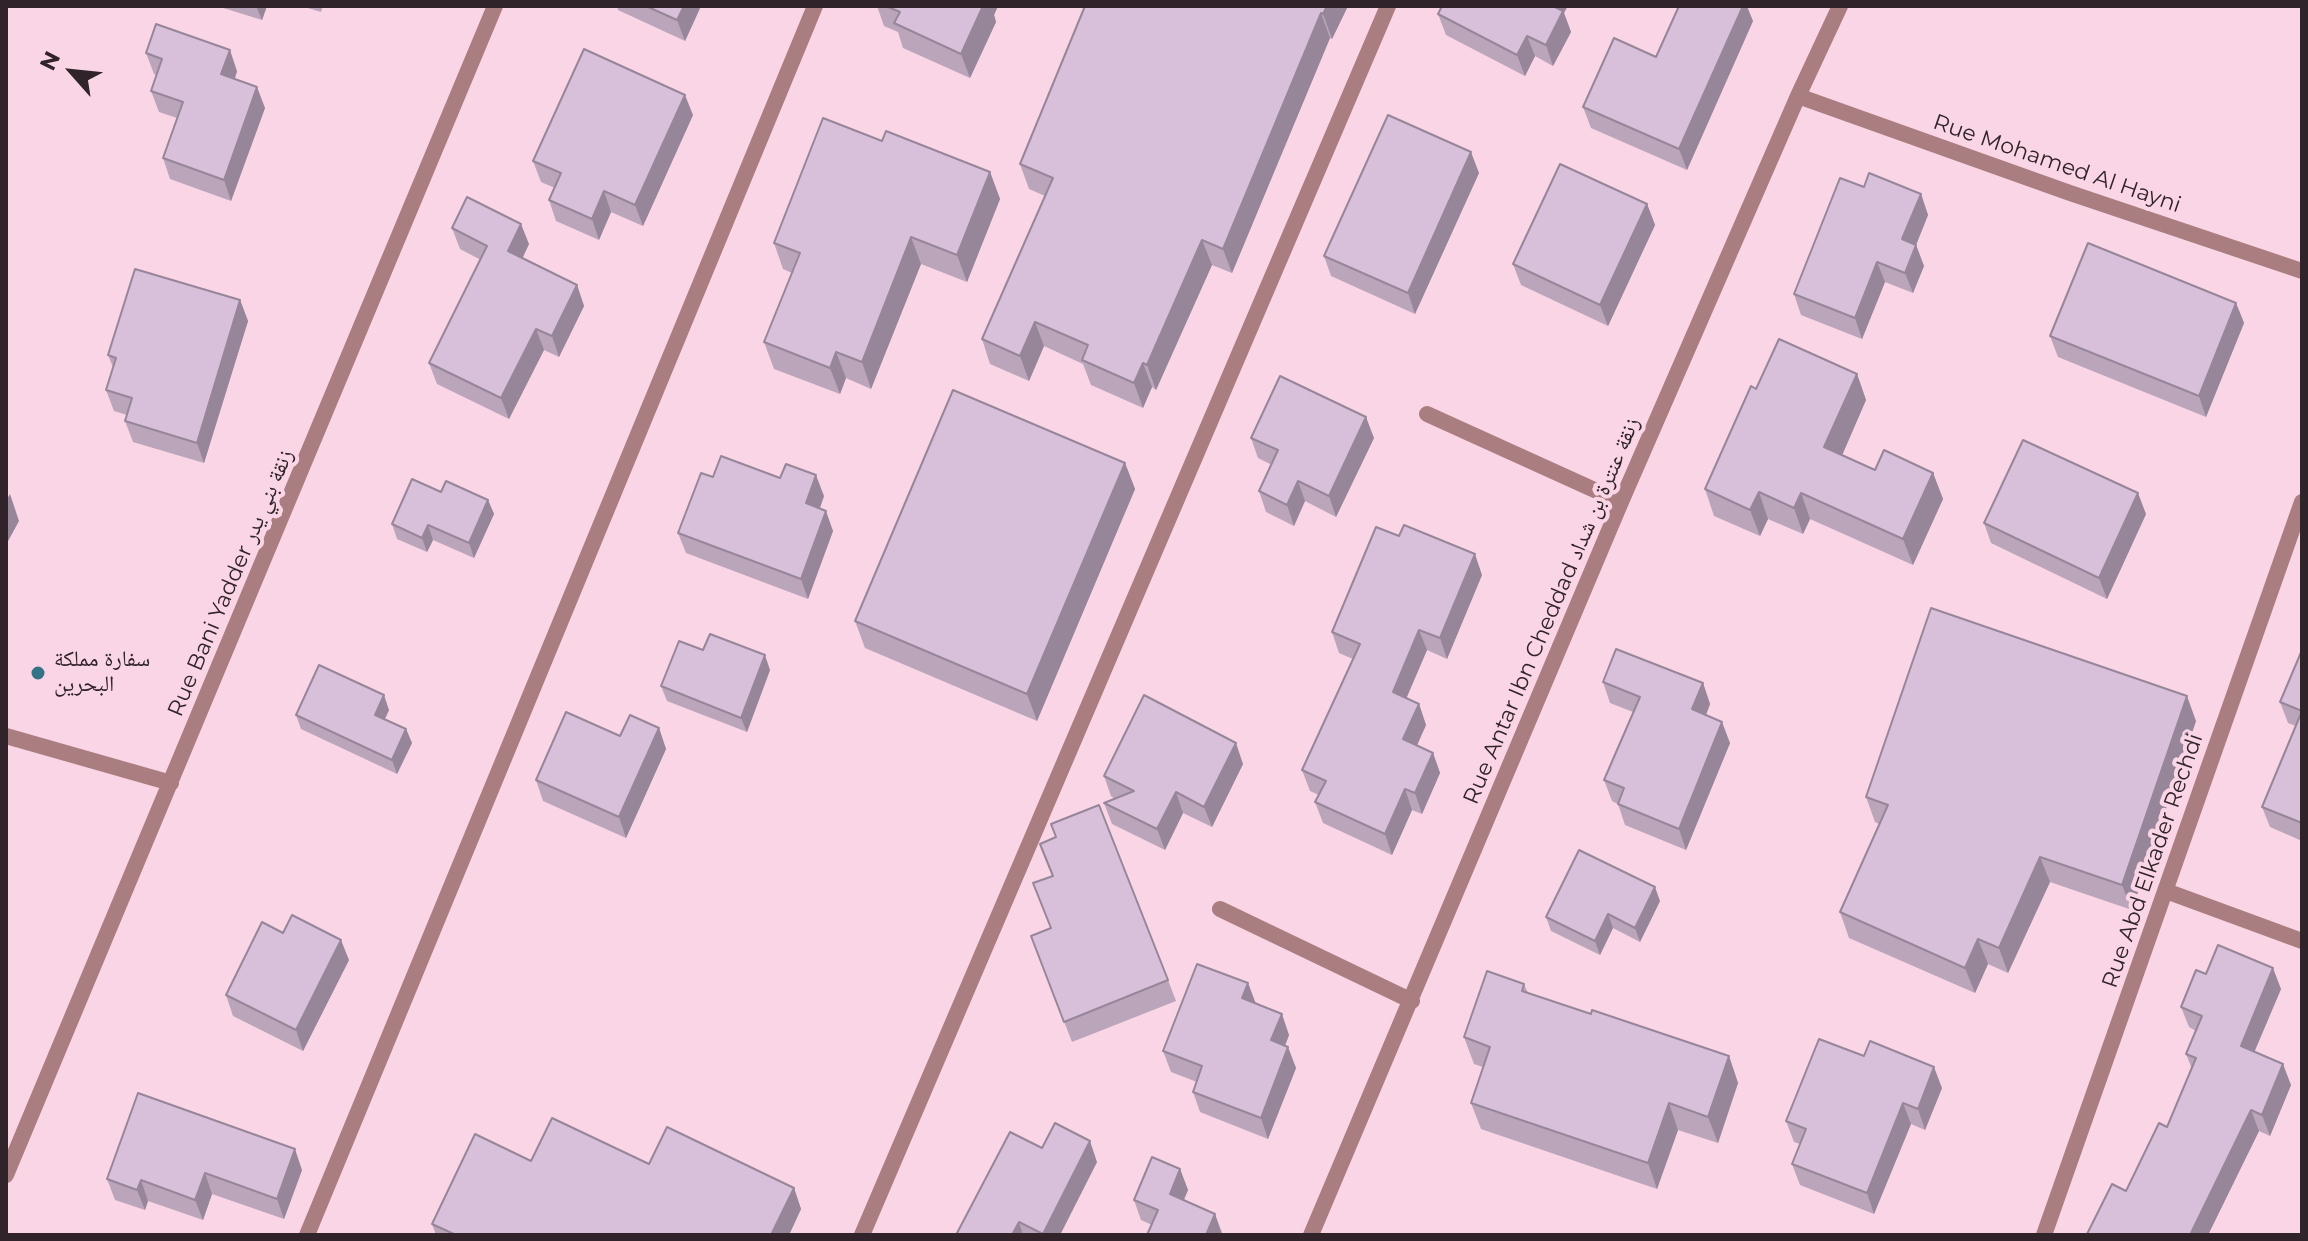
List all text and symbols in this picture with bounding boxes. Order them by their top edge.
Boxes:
north arrow [32,32,112,112]
text: N [34,47,66,75]
street label: Rue Mohamed Al Hayni [1930,109,2184,219]
street label: Rue Antar Ibn Cheddad زنقة عنترة بن شداد [1458,414,1646,808]
street label: Rue Bani Yadder زنقة بني يدر [163,445,299,721]
place label: سفارة مملكة البحرين [54,647,150,698]
marker: سفارة مملكة البحرين [29,664,47,682]
street label: Rue Abd Elkader Rechdi [2097,730,2209,992]

